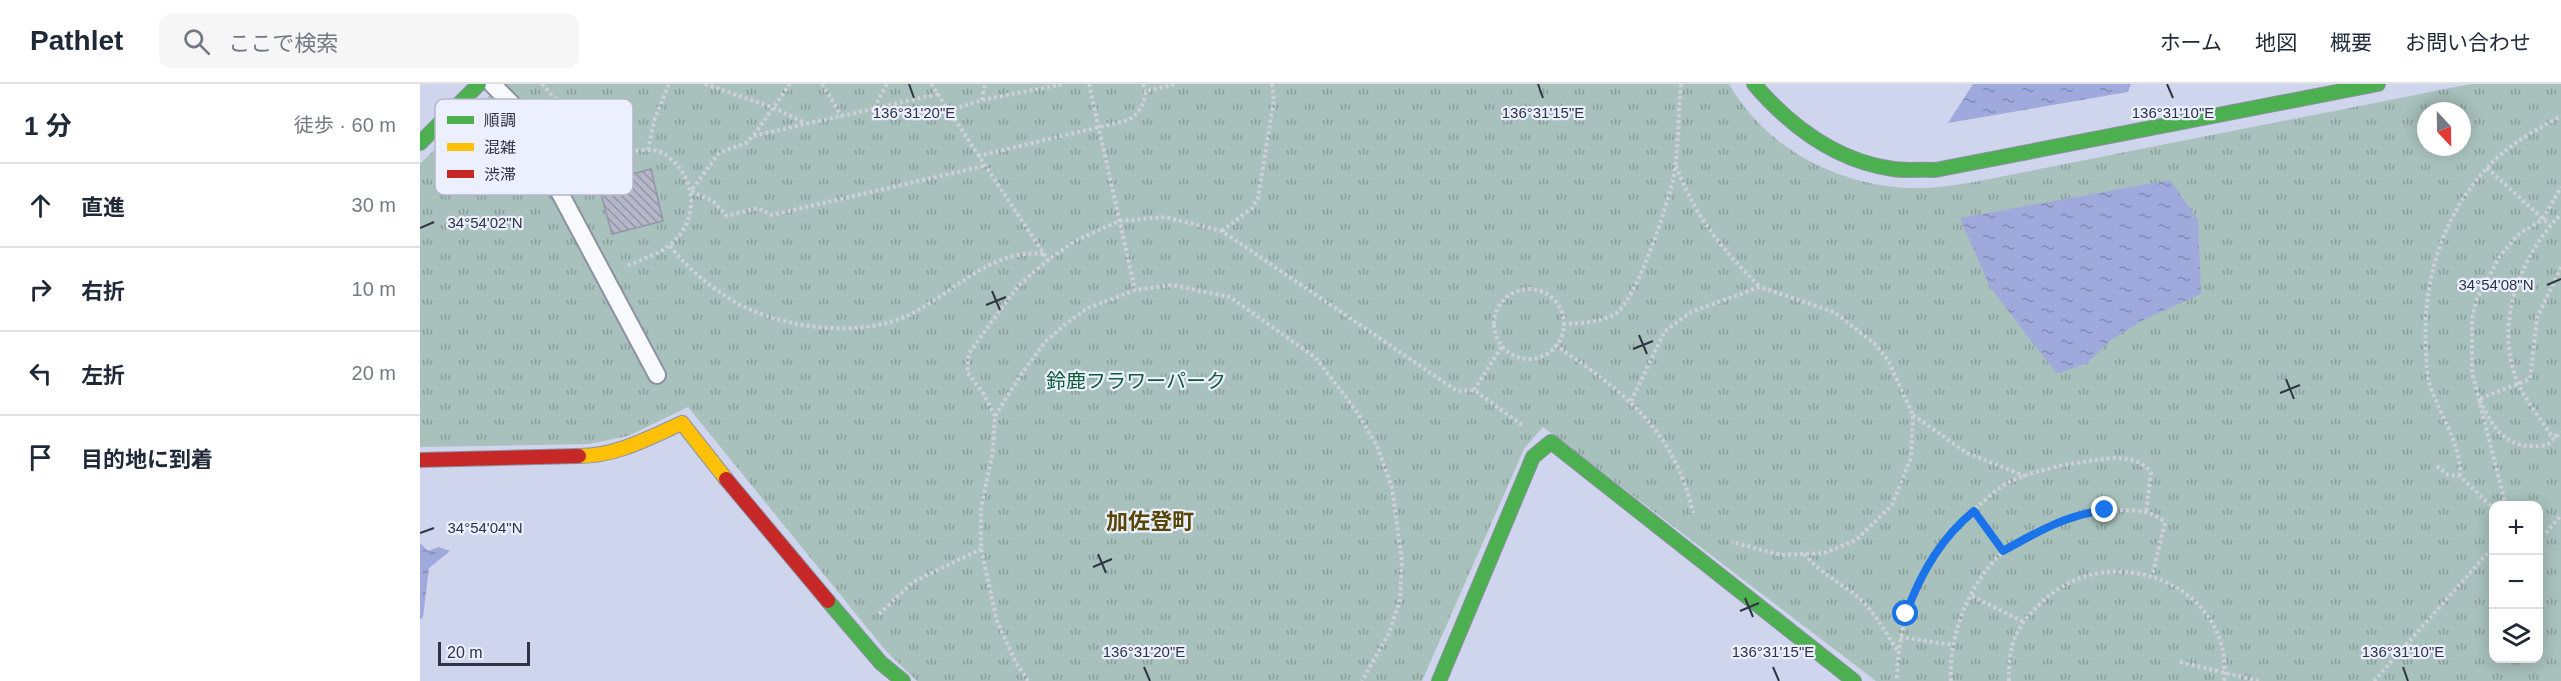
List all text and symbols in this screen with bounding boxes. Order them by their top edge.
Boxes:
search box [159,14,579,68]
text: Pathlet [30,25,123,56]
icon: search [180,25,213,58]
text: ここで検索 [228,31,338,56]
text: ホーム [2160,31,2222,54]
text: 地図 [2255,31,2297,54]
text: 概要 [2330,31,2372,54]
text: お問い合わせ [2405,31,2531,54]
legend [435,99,633,195]
north arrow [2417,102,2471,156]
text: 136°31'20"E [873,104,955,121]
text: 136°31'15"E [1502,104,1584,121]
text: 136°31'10"E [2132,104,2214,121]
text: 1 分 [24,111,72,141]
text: 順調 [484,112,516,129]
text: 徒歩 · 60 m [294,114,396,136]
text: 混雑 [484,139,516,156]
text: 渋滞 [484,166,516,183]
icon: ahead [24,189,57,222]
text: 30 m [352,194,396,216]
text: 直進 [81,195,125,220]
text: 34°54'02"N [447,214,523,231]
icon: right [24,273,57,306]
text: 34°54'08"N [2458,276,2534,293]
text: 10 m [352,278,396,300]
text: 右折 [81,279,125,304]
icon: left [24,357,57,390]
text: 20 m [352,362,396,384]
text: 左折 [81,363,125,388]
park label: 鈴鹿フラワーパーク [1046,370,1226,392]
icon: arrive [24,441,57,474]
text: 目的地に到着 [81,447,213,472]
route end [2091,496,2117,522]
map controls [2489,501,2543,663]
button: + [2489,501,2543,555]
district label: 加佐登町 [1106,509,1194,534]
text: 34°54'04"N [447,519,523,536]
button: − [2489,555,2543,609]
route start [1892,600,1918,626]
button: layers [2489,609,2543,663]
scale bar [438,639,530,666]
text: 136°31'20"E [1103,643,1185,660]
text: 136°31'15"E [1732,643,1814,660]
text: 136°31'10"E [2362,643,2444,660]
text: 20 m [447,644,483,661]

